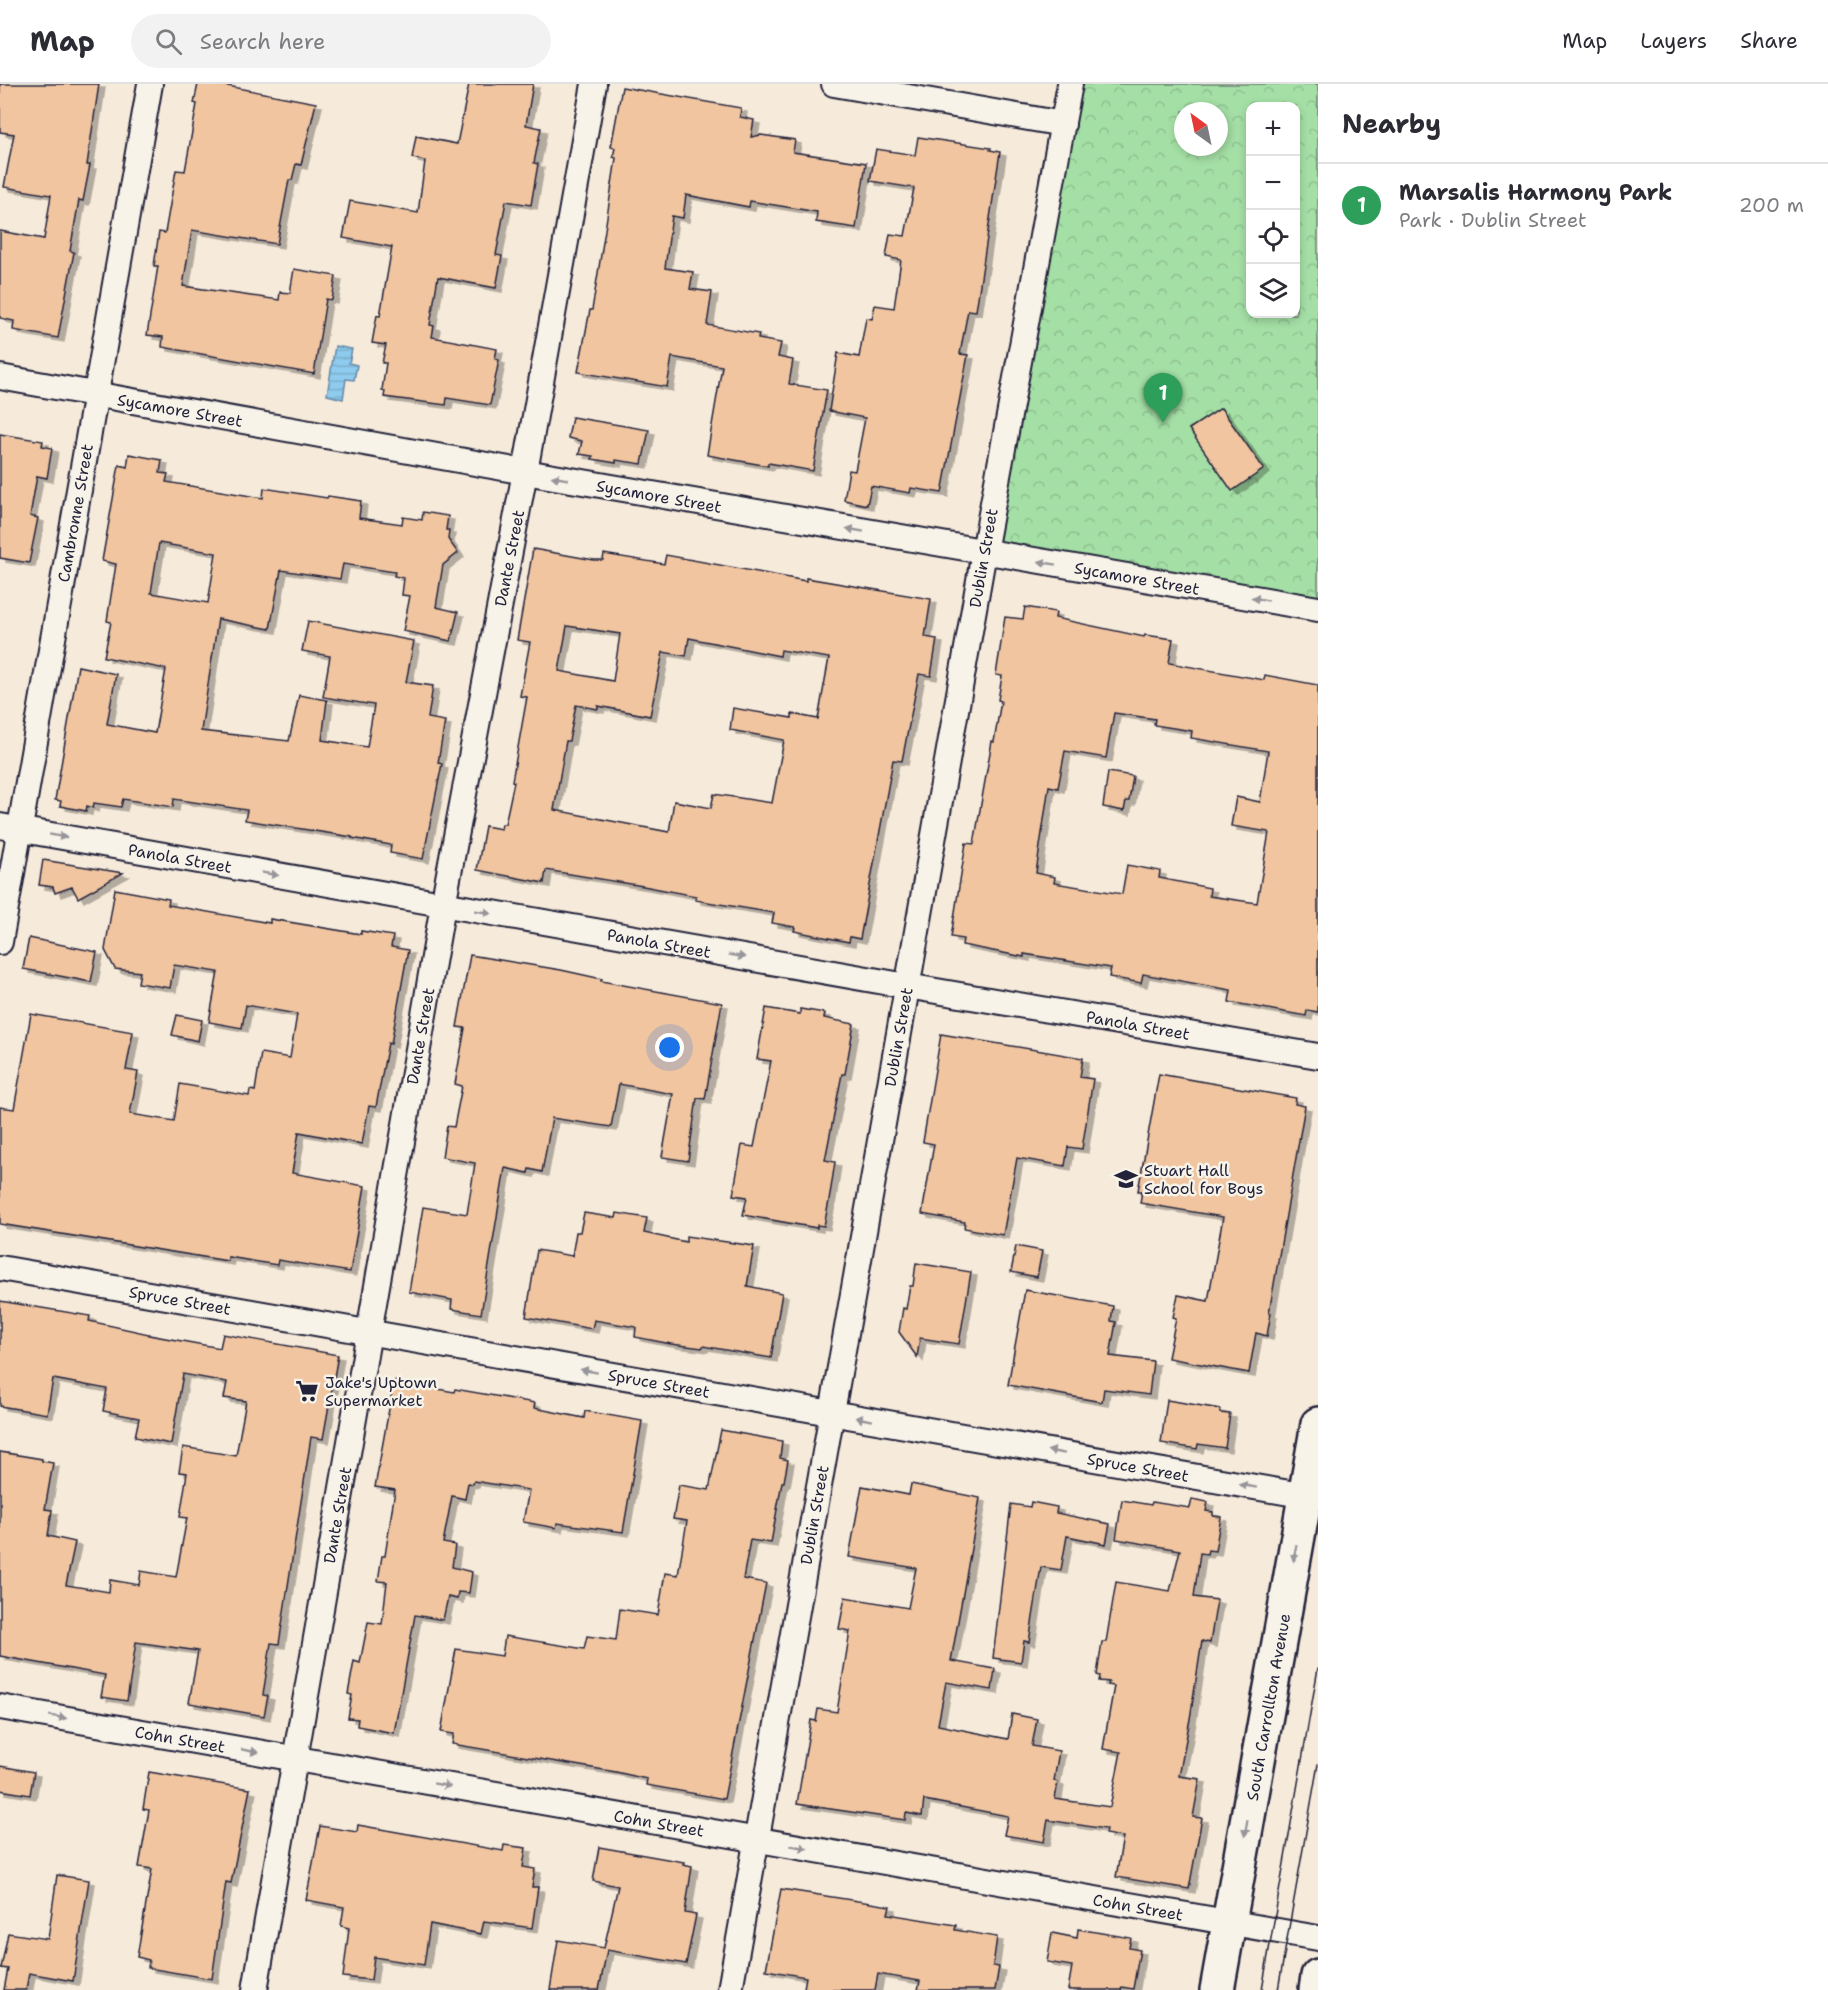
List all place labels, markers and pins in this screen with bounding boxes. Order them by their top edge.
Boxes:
pin: 1 [1144,374,1182,423]
place label: Stuart Hall School for Boys [1144,1160,1264,1199]
school or university icon: Stuart Hall School for Boys [1113,1166,1139,1192]
place label: Jake's Uptown Supermarket [325,1372,437,1411]
supermarket icon: Jake's Uptown Supermarket [294,1378,320,1404]

